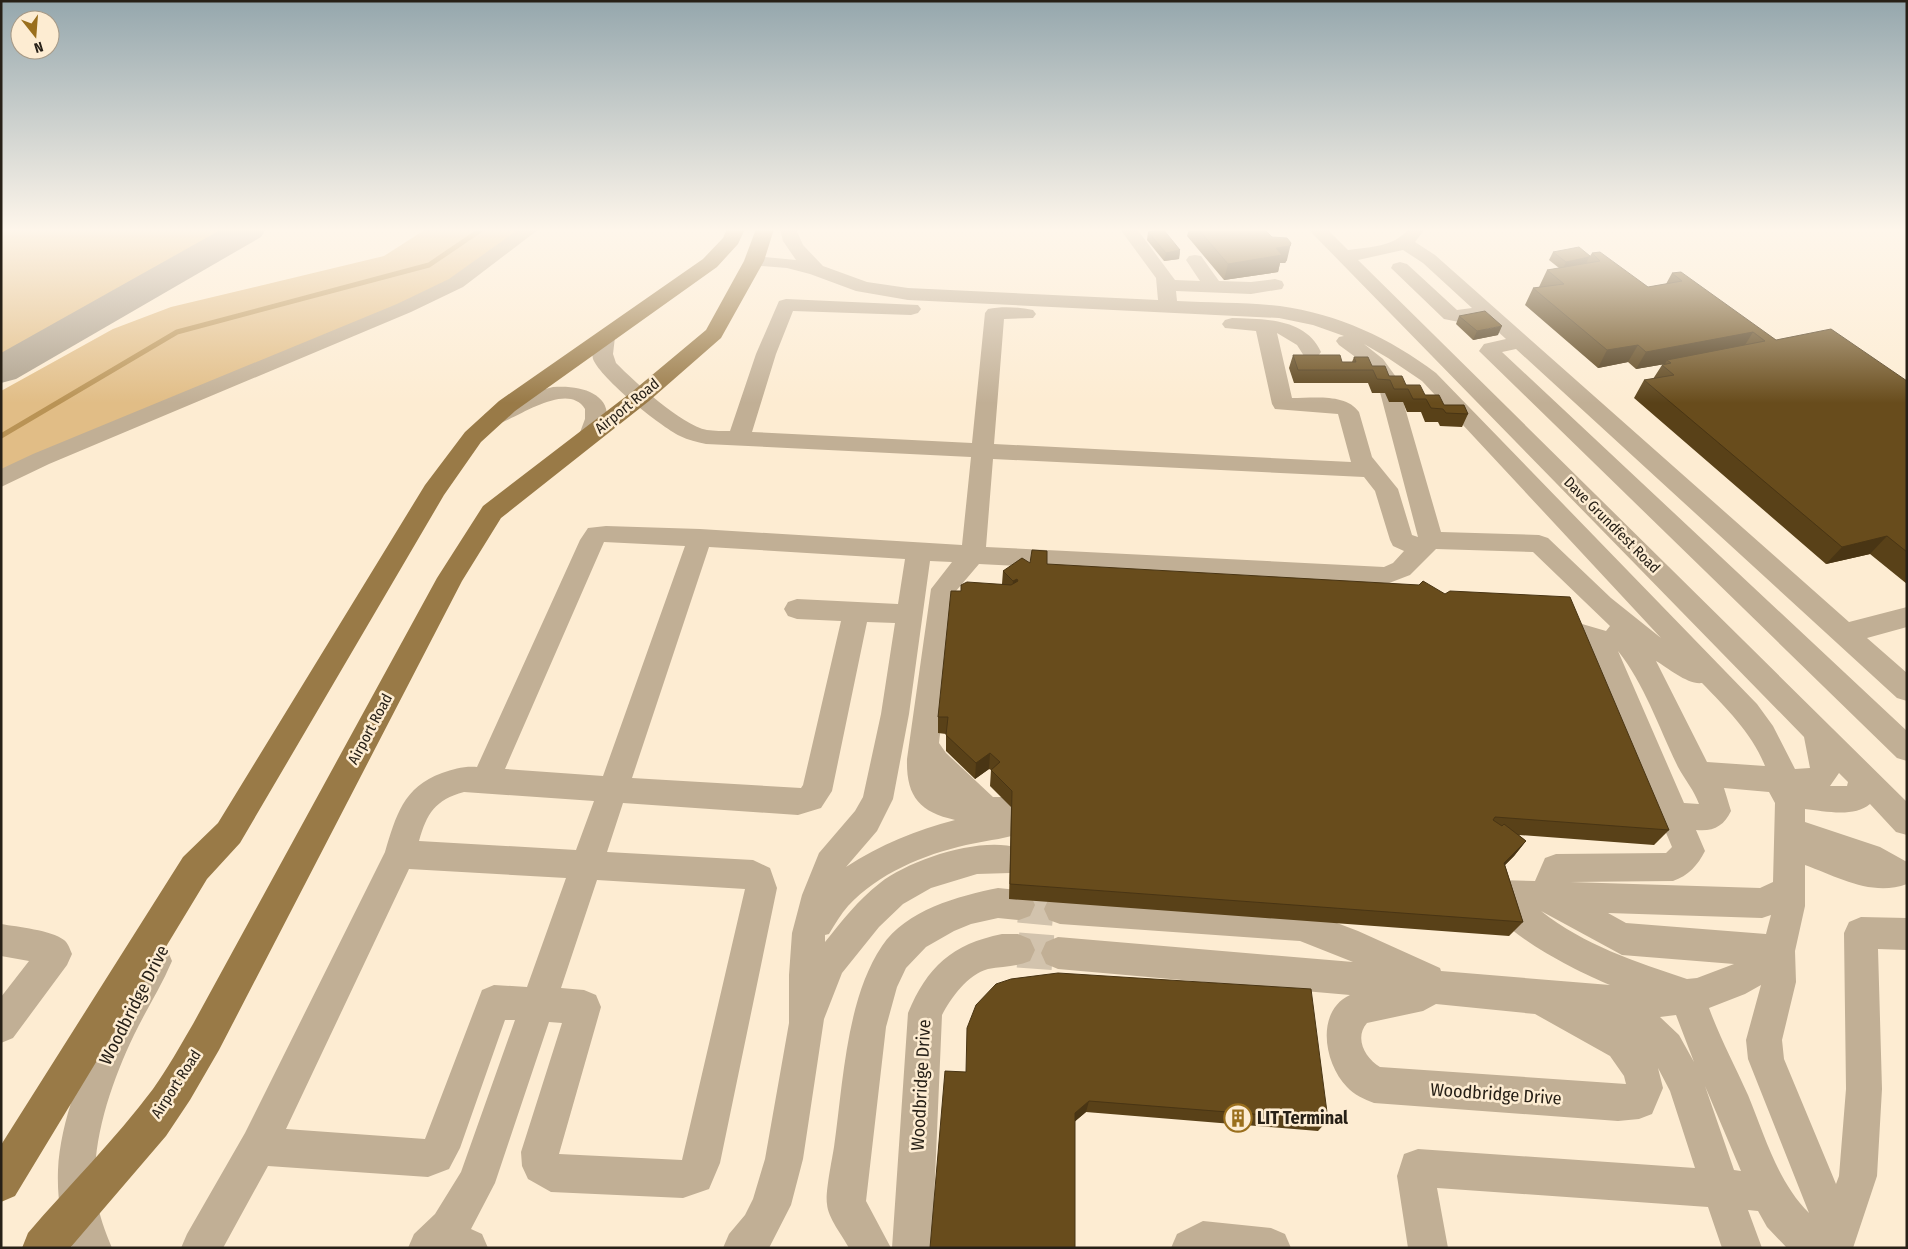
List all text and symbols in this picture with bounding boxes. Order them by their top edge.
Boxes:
north arrow [10,10,60,60]
text: N [32,38,45,56]
street label: Airport Road [591,375,663,437]
street label: Dave Grundfest Road [1560,473,1664,577]
street label: Airport Road [344,691,396,767]
street label: Woodbridge Drive [94,941,174,1069]
street label: Woodbridge Drive [907,1019,935,1151]
street label: Airport Road [147,1047,205,1121]
street label: Woodbridge Drive [1430,1078,1562,1110]
building icon: LIT Terminal [1223,1103,1253,1133]
place label: LIT Terminal [1257,1107,1348,1129]

